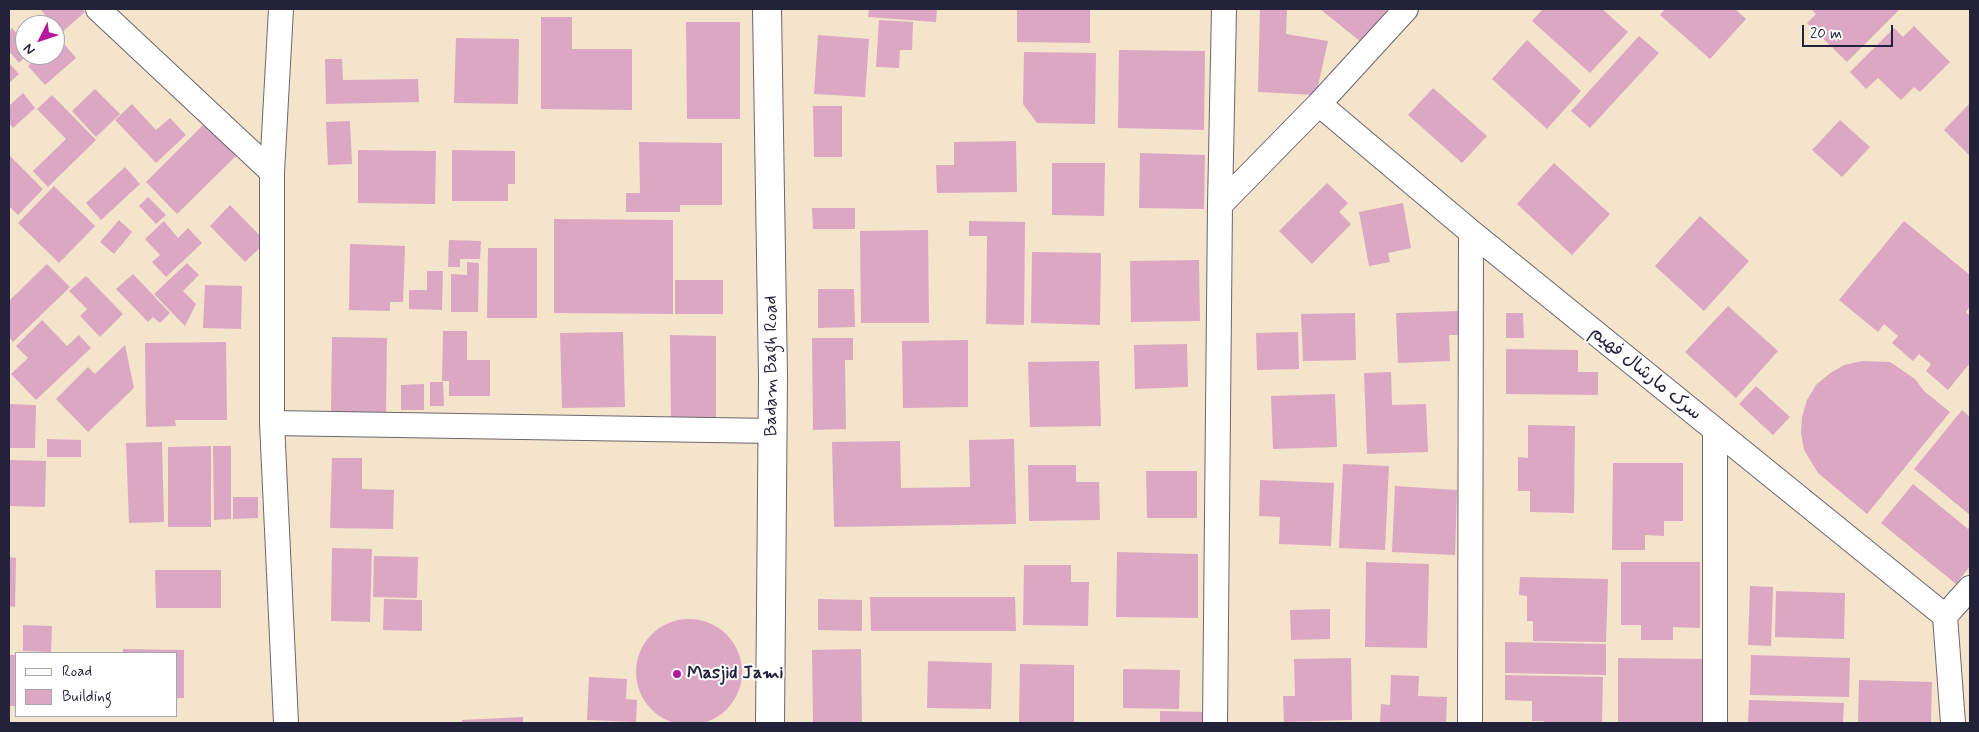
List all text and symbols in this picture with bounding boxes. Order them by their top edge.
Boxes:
north arrow [15,15,65,65]
scale bar [1804,15,1895,47]
text: 20 m [1810,24,1842,44]
text: N [20,40,39,59]
street label: Badam Bagh Road [761,296,783,436]
street label: سرک مارشال فهیم [1585,322,1705,426]
legend [15,652,178,717]
text: Road [62,662,92,682]
place label: Masjid Jami [687,663,784,685]
marker: Masjid Jami [671,668,683,680]
text: Building [62,687,112,707]

